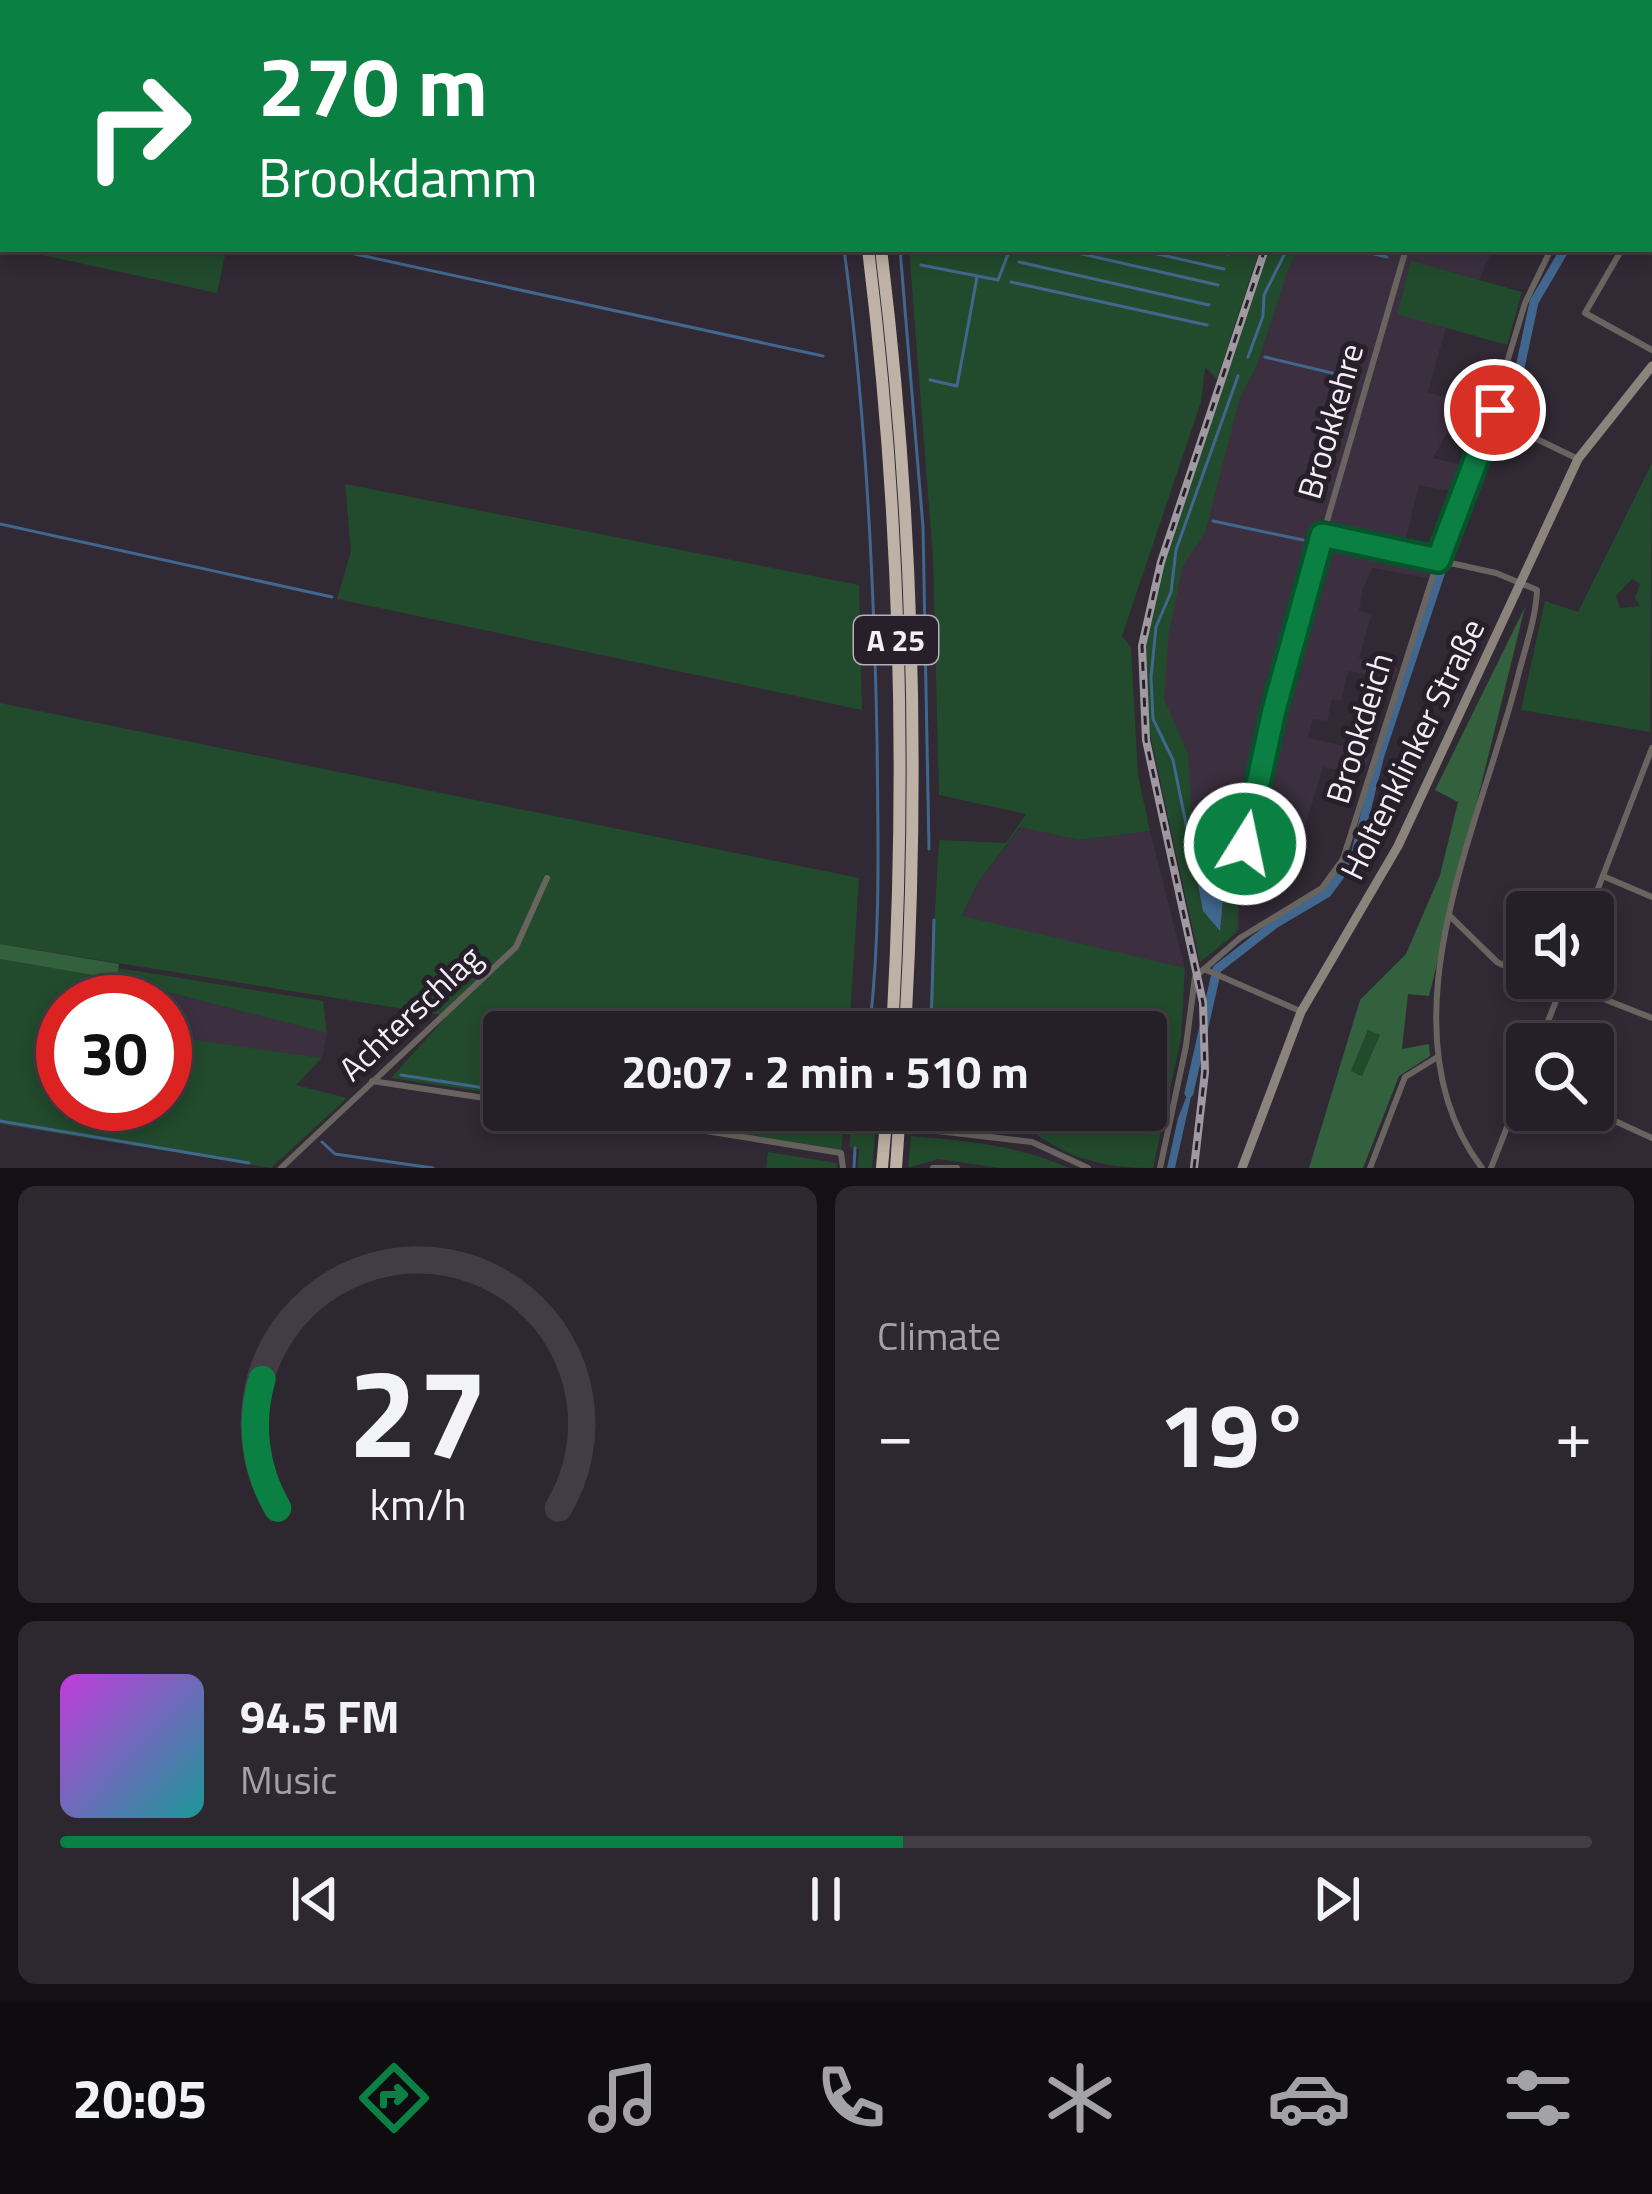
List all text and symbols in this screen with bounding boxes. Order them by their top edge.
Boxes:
text: 270 m [258,21,488,149]
icon: right [60,48,216,204]
text: Brookdamm [258,136,538,218]
street label: Brookkehre [1284,337,1376,505]
pin [1444,359,1546,461]
icon: arrive [1462,377,1528,443]
street label: Holtenklinker Straße [1327,610,1497,888]
road number: A 25 [854,616,938,664]
street label: Brookdeich [1312,647,1406,809]
position arrow [1182,781,1308,907]
map controls [1506,891,1614,1131]
button: sound [1506,891,1614,999]
street label: Achterschlag [327,933,493,1093]
speed limit sign: 30 [36,975,192,1131]
button: search [1506,1023,1614,1131]
text: 20:07 · 2 min · 510 m [621,1037,1029,1105]
text: Climate [877,1306,1001,1365]
text: 27 [348,1316,487,1505]
text: 19° [1159,1365,1310,1502]
text: − [877,1383,914,1484]
text: + [1555,1383,1592,1484]
text: km/h [369,1470,466,1536]
text: 94.5 FM [240,1682,400,1750]
text: Music [240,1750,337,1809]
icon: previous [282,1866,348,1932]
icon: pause [793,1866,859,1932]
icon: next [1304,1866,1370,1932]
icon: directions [352,2056,436,2140]
icon: music [581,2056,665,2140]
icon: phone [809,2056,893,2140]
icon: climate [1038,2056,1122,2140]
icon: car [1267,2056,1351,2140]
icon: filters [1496,2056,1580,2140]
text: 20:05 [72,2057,207,2139]

